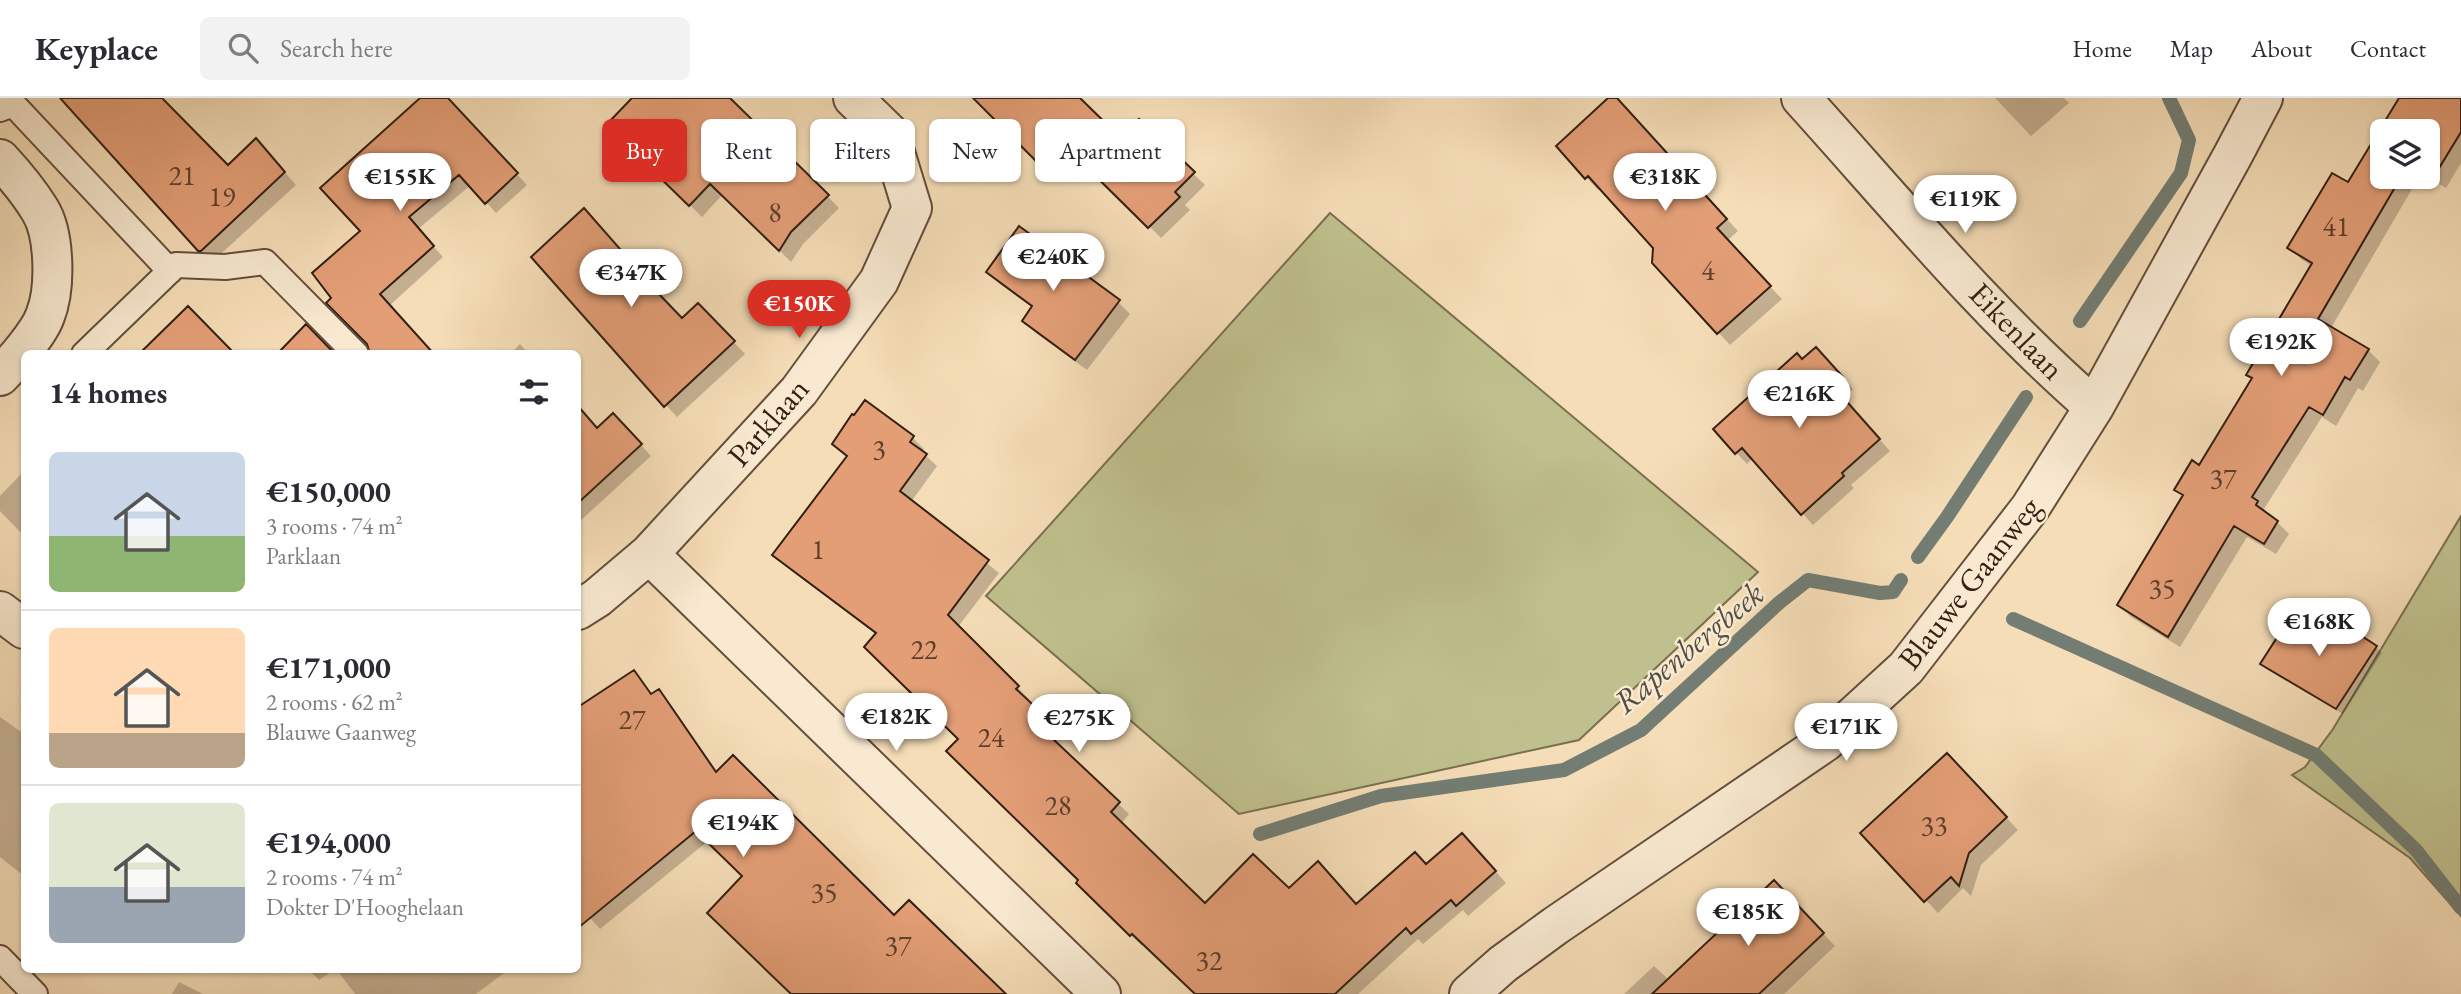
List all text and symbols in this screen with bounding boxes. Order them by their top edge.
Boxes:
search box [200,17,690,80]
text: Keyplace [35,27,158,70]
icon: search [224,29,262,67]
text: Search here [280,31,393,65]
text: Home [2072,33,2132,64]
text: Map [2170,33,2213,64]
text: About [2251,33,2312,64]
text: Contact [2350,33,2426,64]
chip: Buy [602,119,687,182]
chip: Rent [701,119,796,182]
chip: Filters [810,119,915,182]
chip: New [929,119,1021,182]
chip: Apartment [1035,119,1185,182]
map controls [2370,119,2440,189]
button: layers [2370,119,2440,189]
pin: €155K [351,153,449,213]
pin: €318K [1616,153,1714,213]
house number: 21 [169,157,195,193]
text: €155K [364,161,436,191]
text: €318K [1629,161,1701,191]
pin: €119K [1916,176,2014,235]
house number: 19 [209,178,235,214]
text: €119K [1929,183,2001,213]
house number: 8 [768,194,782,230]
house number: 41 [2323,208,2349,244]
pin: €240K [1004,234,1102,293]
text: €240K [1017,241,1089,271]
pin: €347K [582,250,680,309]
house number: 4 [1701,252,1715,288]
text: €347K [595,257,667,287]
street label: Eikenlaan [1960,273,2074,389]
pin: €150K [750,280,848,340]
text: €150K [763,288,835,318]
pin: €192K [2232,318,2330,378]
text: €192K [2245,326,2317,356]
street label: Parklaan [718,369,818,475]
pin: €216K [1750,370,1848,430]
text: 14 homes [49,373,167,412]
icon: filters [515,373,553,411]
text: €216K [1763,378,1835,408]
house number: 3 [872,431,886,467]
house number: 37 [2210,460,2237,496]
text: €150,000 [266,472,391,511]
icon: home [105,480,189,564]
street label: Blauwe Gaanweg [1888,487,2050,678]
text: 3 rooms · 74 m² [266,511,403,541]
house number: 1 [811,531,825,567]
text: Parklaan [266,541,341,571]
house number: 35 [2149,570,2175,606]
water label: Rapenbergbeek [1604,572,1773,723]
pin: €168K [2270,598,2368,658]
text: €168K [2283,606,2355,636]
house number: 22 [911,631,938,667]
text: €171,000 [266,648,391,687]
icon: home [105,656,189,740]
text: 2 rooms · 62 m² [266,687,403,717]
pin: €182K [847,694,945,753]
pin: €275K [1030,694,1128,754]
house number: 27 [619,701,646,737]
text: €182K [860,701,932,731]
text: €275K [1043,702,1115,732]
pin: €171K [1797,704,1895,763]
text: €171K [1810,711,1882,741]
text: Blauwe Gaanweg [266,717,416,747]
house number: 24 [978,719,1005,755]
house number: 28 [1045,787,1071,823]
pin: €194K [694,800,792,859]
text: €194K [707,807,779,837]
house number: 33 [1921,807,1947,843]
text: €194,000 [266,823,391,862]
icon: home [105,831,189,915]
text: 2 rooms · 74 m² [266,862,403,892]
house number: 35 [811,874,837,910]
pin: €185K [1699,888,1797,948]
text: Dokter D'Hooghelaan [266,892,464,922]
text: €185K [1712,896,1784,926]
house number: 37 [885,927,912,963]
house number: 32 [1196,942,1223,978]

